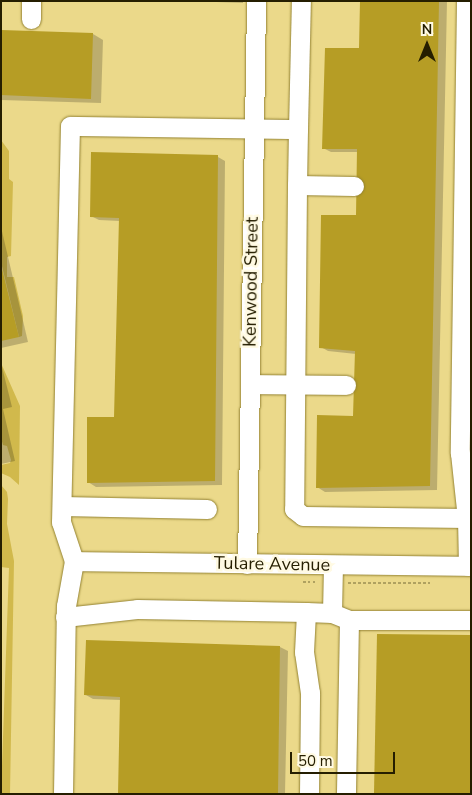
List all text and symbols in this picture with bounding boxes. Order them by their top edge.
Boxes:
north arrow [402,20,452,70]
text: N [422,20,432,39]
street label: Kenwood Street [239,217,263,347]
street label: Tulare Avenue [214,552,330,576]
scale bar [292,742,397,774]
text: 50 m [298,751,333,771]

